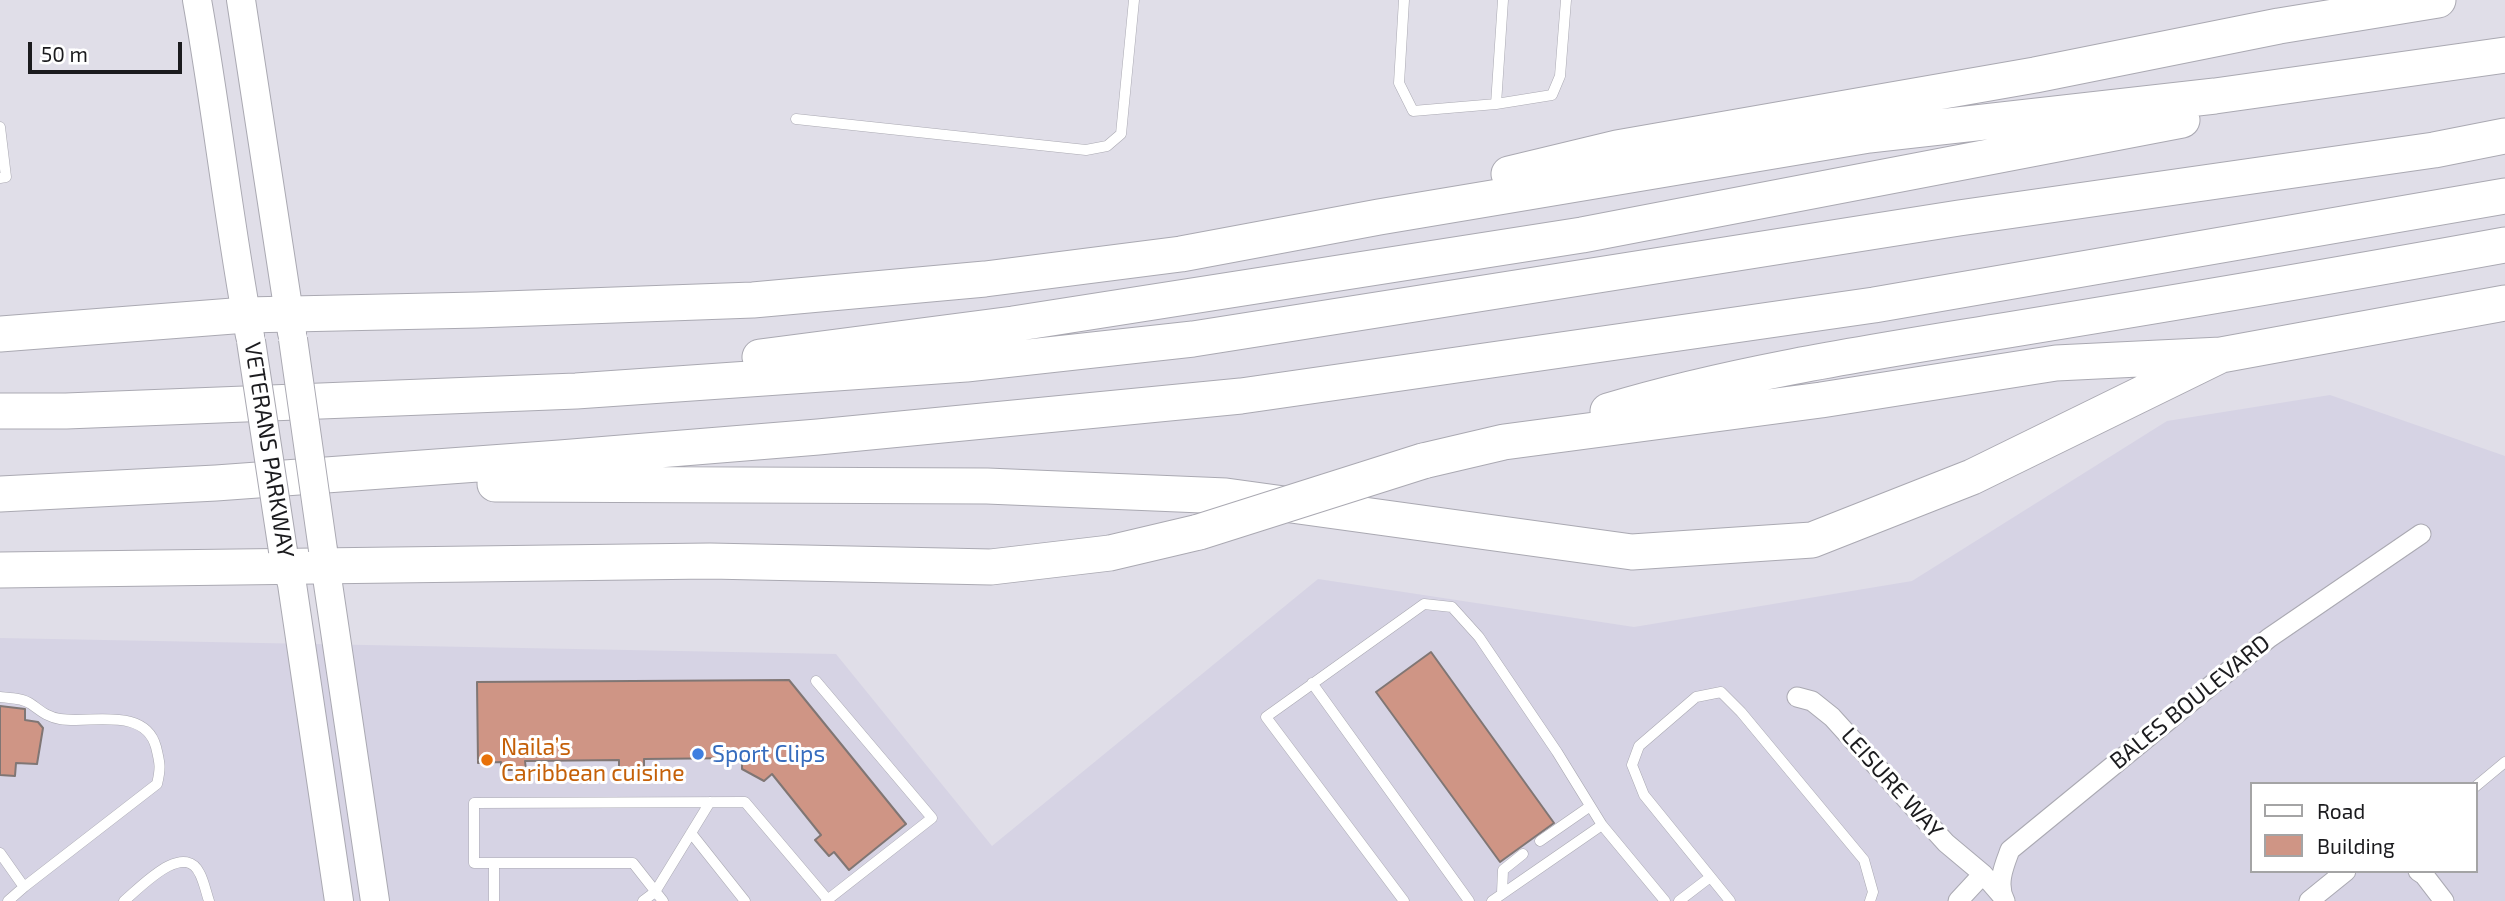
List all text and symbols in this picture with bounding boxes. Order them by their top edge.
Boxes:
scale bar [32,28,186,72]
text: 50 m [41,41,88,66]
street label: VETERANS PARKWAY [238,340,300,560]
street label: BALES BOULEVARD [2104,629,2276,775]
street label: LEISURE WAY [1835,722,1949,844]
place label: Naila’s Caribbean cuisine [501,733,685,787]
place label: Sport Clips [712,740,825,768]
marker: Sport Clips [690,746,706,762]
marker: Naila’s Caribbean cuisine [479,752,495,768]
legend [2250,782,2477,873]
text: Road [2317,798,2365,823]
text: Building [2317,833,2395,858]

